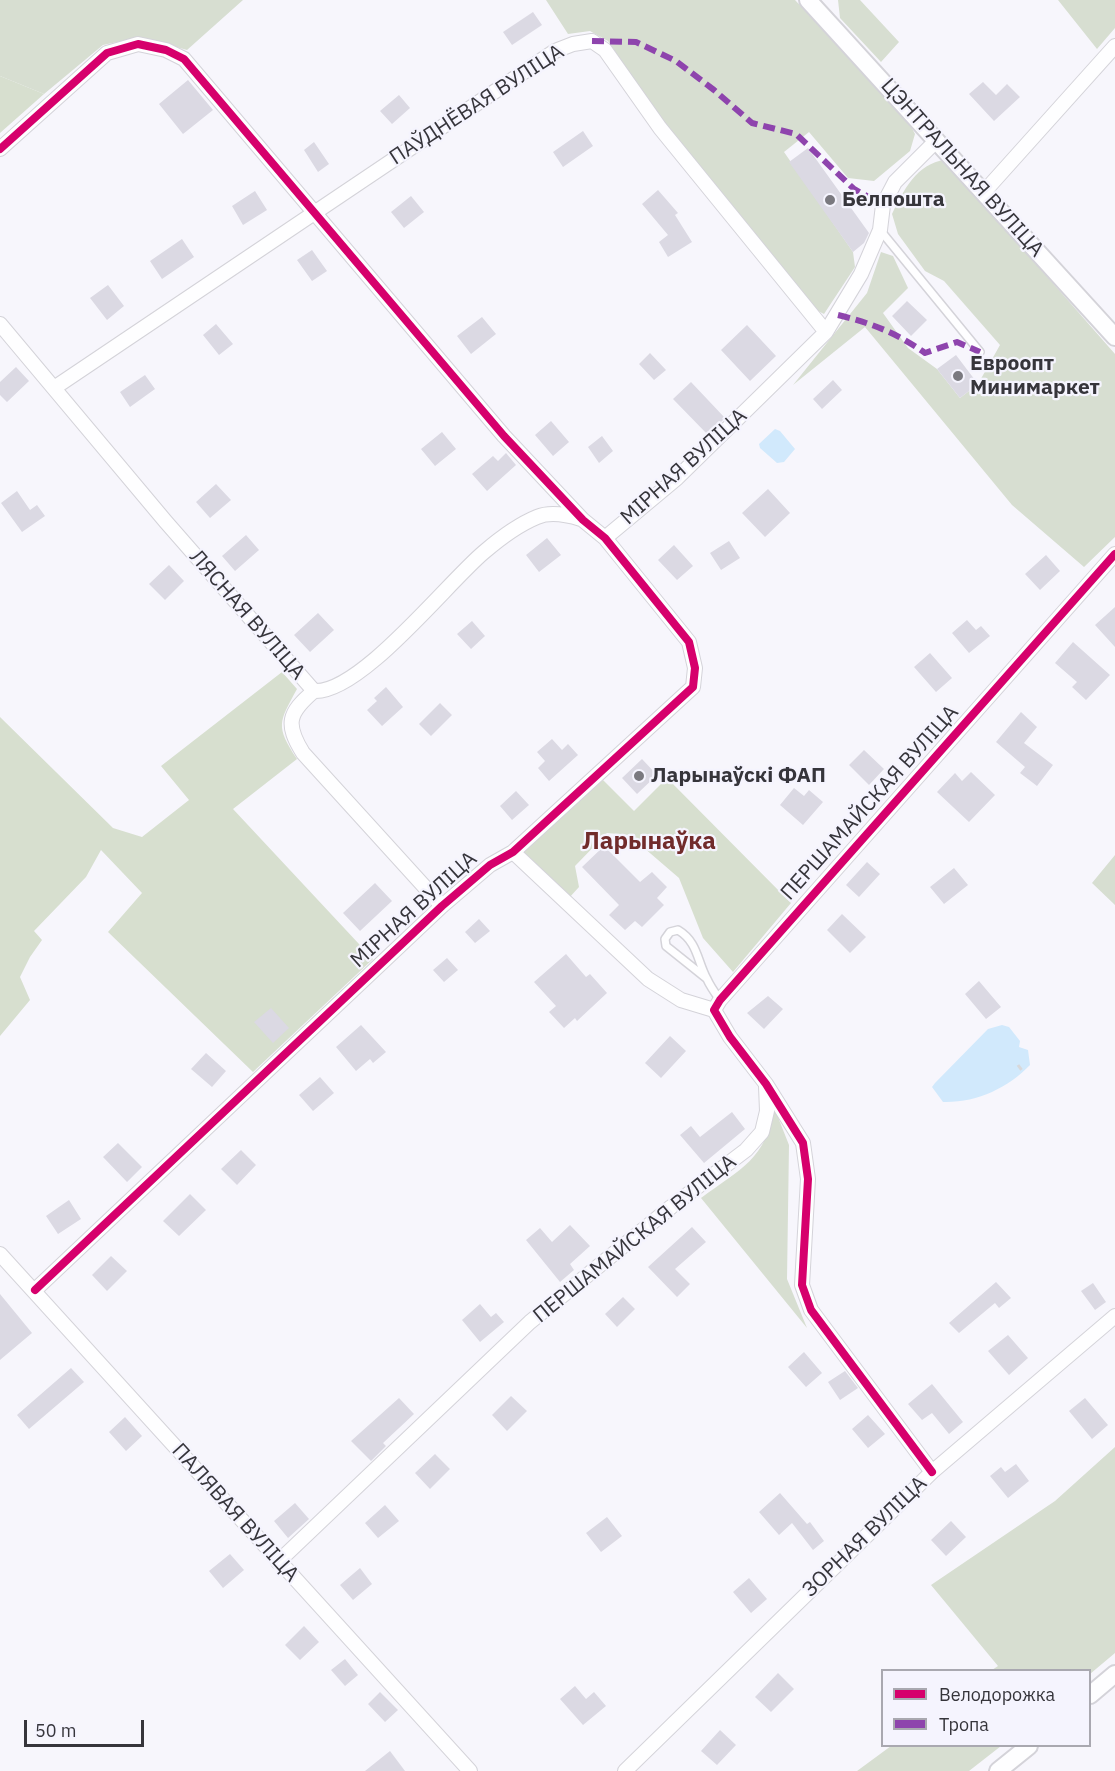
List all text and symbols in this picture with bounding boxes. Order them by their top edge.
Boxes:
street label: ПАЎДНЁВАЯ ВУЛІЦА [385,39,569,171]
street label: ЦЭНТРАЛЬНАЯ ВУЛІЦА [875,74,1049,262]
place label: Белпошта [842,187,945,213]
marker: Белпошта [823,193,837,207]
place label: Евроопт Минимаркет [970,351,1100,401]
marker: Евроопт Минимаркет [951,369,965,383]
street label: МІРНАЯ ВУЛІЦА [616,404,752,530]
street label: ЛЯСНАЯ ВУЛІЦА [184,545,310,685]
street label: ПЕРШАМАЙСКАЯ ВУЛІЦА [776,700,964,906]
place label: Ларынаўскі ФАП [651,763,826,789]
marker: Ларынаўскі ФАП [632,769,646,783]
district label: Ларынаўка [582,828,716,856]
street label: МІРНАЯ ВУЛІЦА [346,847,482,973]
street label: ПЕРШАМАЙСКАЯ ВУЛІЦА [529,1149,741,1329]
street label: ПАЛЯВАЯ ВУЛІЦА [166,1439,304,1587]
street label: ЗОРНАЯ ВУЛІЦА [798,1471,932,1603]
legend [881,1669,1091,1747]
text: Велодорожка [939,1683,1055,1706]
scale bar [27,1708,147,1746]
text: Тропа [939,1713,989,1736]
text: 50 m [35,1719,77,1742]

